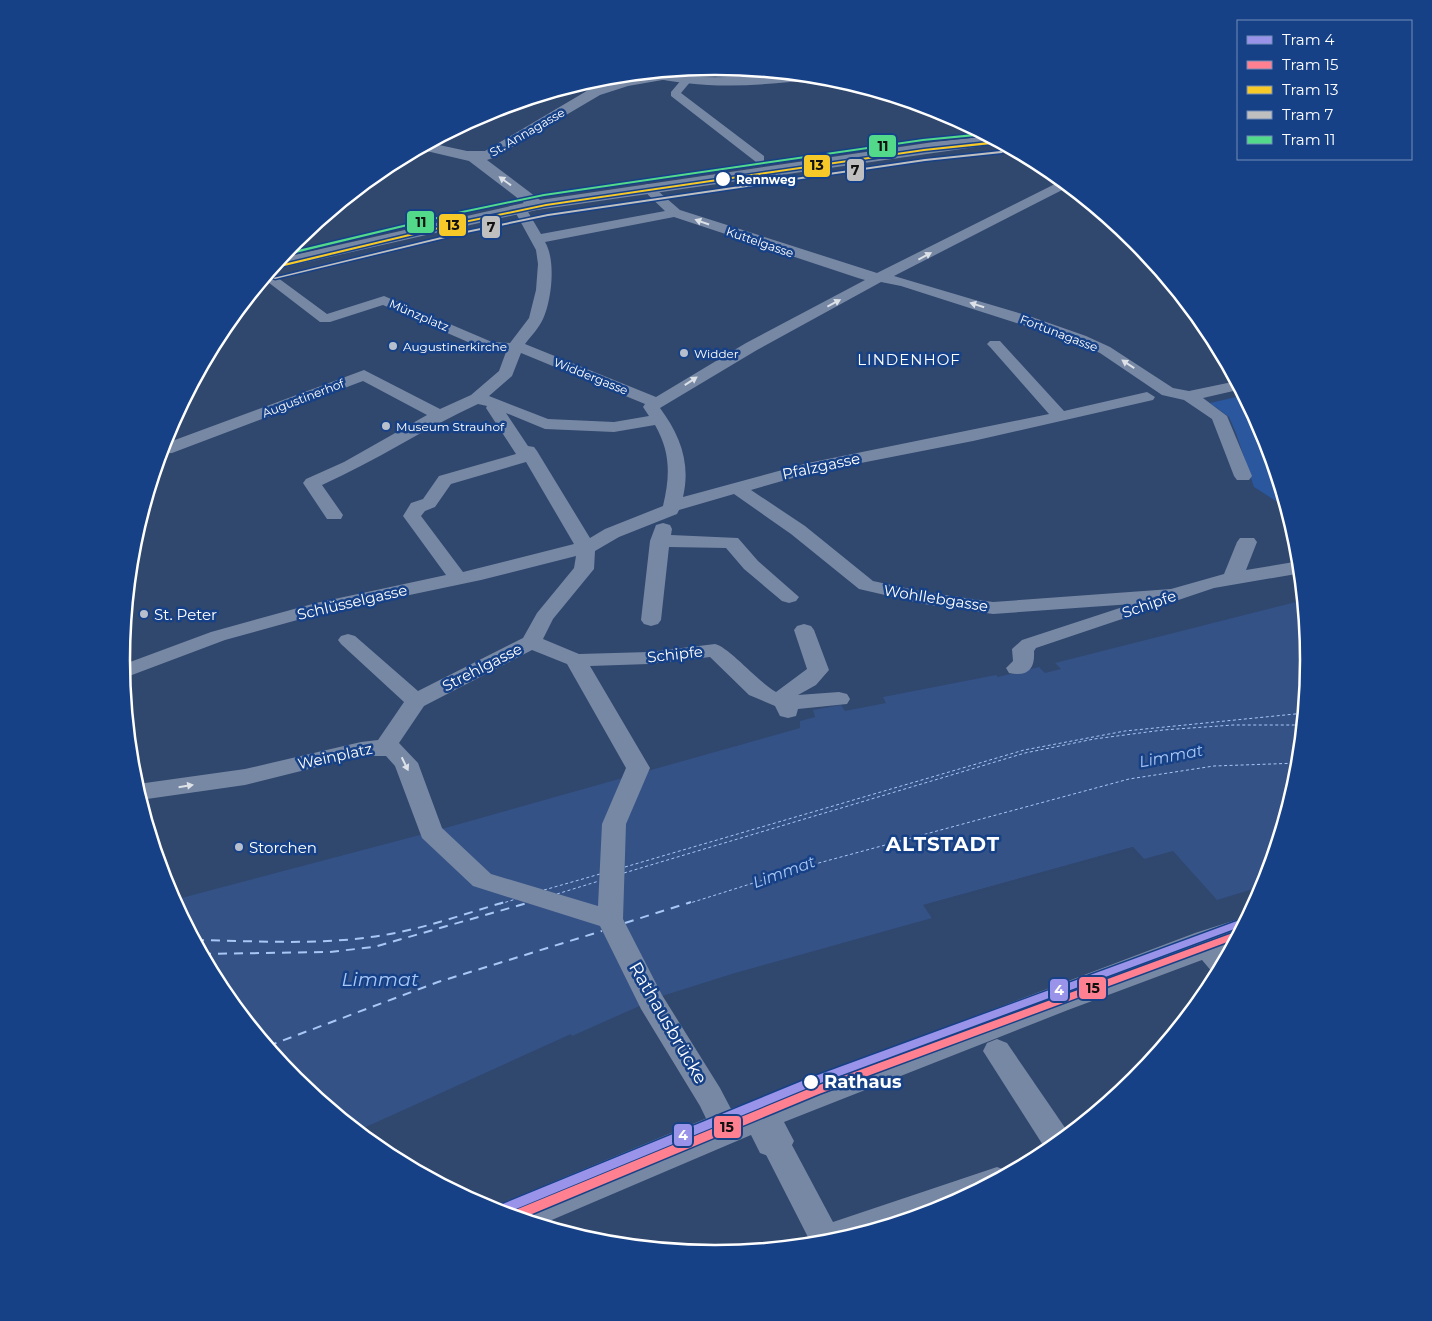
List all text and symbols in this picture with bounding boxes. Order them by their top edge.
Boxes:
legend [1237,20,1412,160]
text: Tram 4 [1282,30,1335,49]
text: Tram 15 [1282,55,1338,74]
text: Tram 13 [1282,80,1338,99]
street label: St. Annagasse [487,104,567,160]
text: Tram 7 [1282,105,1334,124]
text: Tram 11 [1282,130,1335,149]
line badge: 11 [868,134,897,158]
text: 11 [878,137,888,155]
line badge: 13 [803,154,831,178]
text: 13 [810,156,824,174]
line badge: 7 [846,158,865,182]
text: 7 [851,161,860,179]
marker: Rennweg [714,170,732,188]
place label: Rennweg [736,172,796,187]
one-way arrow [498,176,512,186]
line badge: 11 [406,210,435,234]
text: 11 [416,213,426,231]
line badge: 13 [438,213,467,237]
line badge: 7 [481,215,501,239]
text: 13 [446,216,460,234]
text: 7 [487,218,496,236]
one-way arrow [694,218,709,226]
street label: Kuttelgasse [724,223,796,261]
one-way arrow [918,252,932,260]
street label: Münzplatz [387,296,451,334]
one-way arrow [827,299,842,307]
one-way arrow [969,300,984,308]
street label: Fortunagasse [1018,311,1100,355]
place label: Augustinerkirche [403,339,507,354]
marker: Augustinerkirche [387,340,399,352]
place label: Widder [694,346,739,361]
marker: Widder [678,347,690,359]
district label: LINDENHOF [857,350,961,369]
street label: Widdergasse [552,354,630,398]
one-way arrow [1121,359,1134,369]
street label: Augustinerhof [260,375,347,421]
one-way arrow [685,376,698,385]
place label: Museum Strauhof [396,419,505,434]
marker: Museum Strauhof [380,420,392,432]
street label: Pfalzgasse [780,448,862,484]
street label: Schlüsselgasse [295,580,409,624]
street label: Wohllebgasse [882,580,990,616]
street label: Schipfe [1119,586,1179,622]
place label: St. Peter [154,605,217,624]
marker: St. Peter [138,608,150,620]
street label: Strehlgasse [439,639,525,695]
street label: Schipfe [646,642,704,666]
street label: Weinplatz [296,739,374,773]
water label: Limmat [1137,740,1205,772]
one-way arrow [401,756,409,771]
one-way arrow [179,781,195,789]
district label: ALTSTADT [885,832,1000,856]
place label: Storchen [249,838,317,857]
marker: Storchen [233,841,245,853]
water label: Limmat [750,852,818,892]
street label: Rathausbrücke [624,958,712,1088]
water label: Limmat [341,968,419,991]
line badge: 15 [1078,976,1107,1000]
line badge: 4 [1049,978,1069,1002]
text: 15 [1086,979,1100,997]
text: 4 [1054,981,1064,999]
place label: Rathaus [824,1071,902,1093]
marker: Rathaus [802,1073,820,1091]
line badge: 15 [713,1115,742,1139]
text: 15 [720,1118,734,1136]
line badge: 4 [673,1123,693,1147]
text: 4 [678,1126,688,1144]

